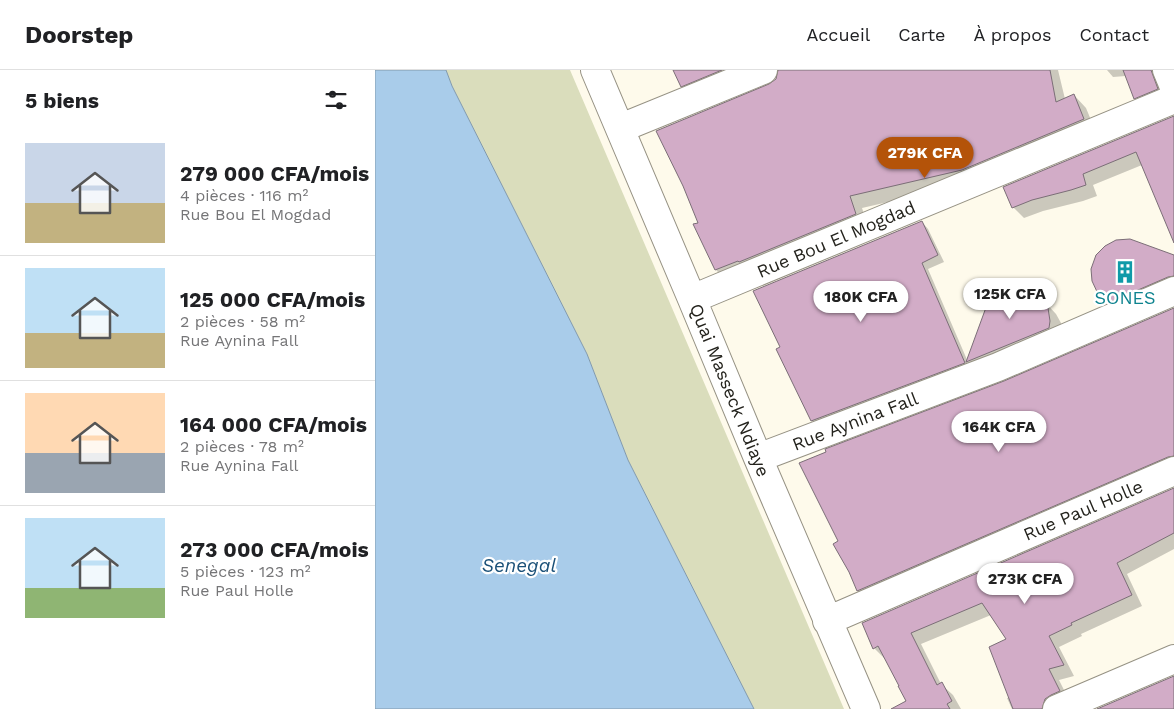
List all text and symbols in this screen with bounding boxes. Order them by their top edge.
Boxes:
text: Doorstep [25,21,133,49]
text: Accueil [807,24,870,45]
text: Carte [898,24,945,45]
text: À propos [973,24,1051,45]
text: Contact [1079,24,1149,45]
icon: filters [322,86,350,114]
text: 5 biens [25,88,99,113]
pin: 279K CFA [873,136,977,179]
text: 279K CFA [888,143,962,162]
text: 279 000 CFA/mois [180,161,369,186]
icon: home [65,163,125,223]
text: 4 pièces · 116 m² [180,186,308,205]
street label: Rue Bou El Mogdad [754,196,918,282]
text: Rue Bou El Mogdad [180,205,331,224]
building icon: SONES [1112,259,1138,285]
pin: 125K CFA [958,278,1062,320]
pin: 180K CFA [809,280,913,323]
text: 125K CFA [974,284,1046,303]
text: 125 000 CFA/mois [180,287,365,312]
text: 180K CFA [824,287,898,306]
place label: SONES [1094,287,1156,308]
icon: home [65,288,125,348]
street label: Quai Masseck Ndiaye [686,300,774,480]
text: 2 pièces · 58 m² [180,312,305,331]
text: Rue Aynina Fall [180,331,298,350]
street label: Rue Aynina Fall [789,387,921,455]
pin: 164K CFA [947,410,1051,453]
text: 164 000 CFA/mois [180,412,367,437]
icon: home [65,413,125,473]
text: 164K CFA [962,417,1036,436]
text: 2 pièces · 78 m² [180,437,304,456]
text: Rue Aynina Fall [180,456,298,475]
street label: Rue Paul Holle [1020,475,1146,545]
text: 273 000 CFA/mois [180,537,369,562]
icon: home [65,538,125,598]
water label: Senegal [482,554,556,577]
text: 5 pièces · 123 m² [180,562,311,581]
pin: 273K CFA [973,562,1077,605]
text: 273K CFA [988,569,1062,588]
text: Rue Paul Holle [180,581,294,600]

